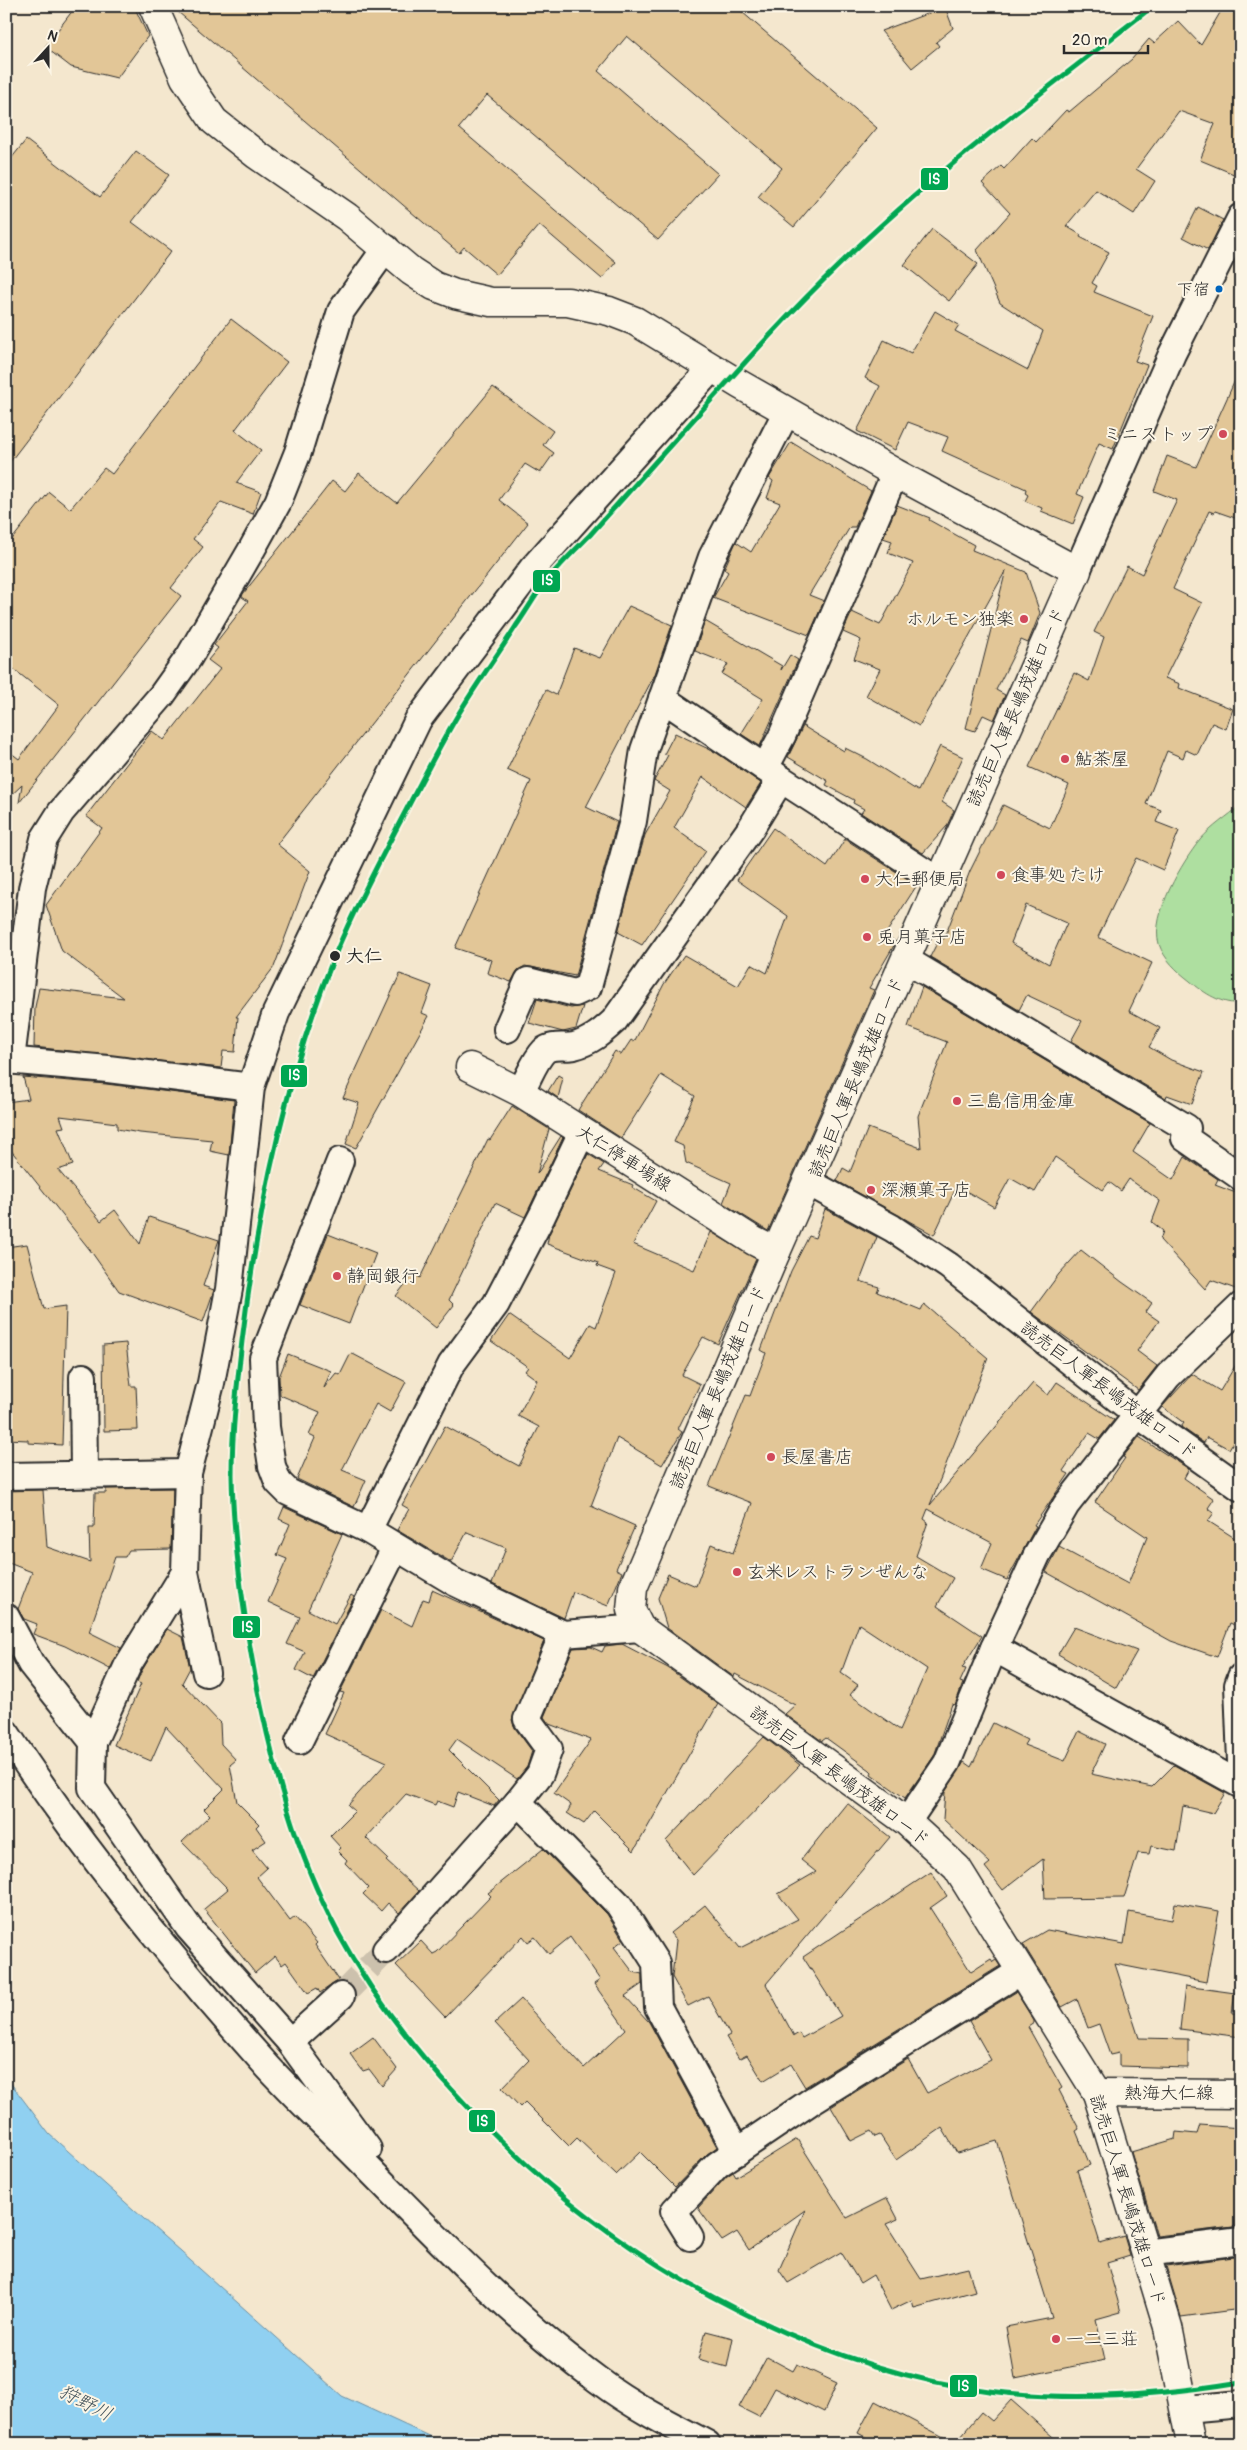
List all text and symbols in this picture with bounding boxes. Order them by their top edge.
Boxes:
north arrow [22,22,72,72]
scale bar [1064,22,1148,54]
text: N [45,27,60,46]
text: 20 m [1072,31,1107,50]
line badge: IS [920,167,949,191]
text: IS [928,171,940,188]
place label: 下宿 [1176,279,1210,300]
marker: 下宿 [1214,284,1224,294]
place label: ミニストップ [1103,423,1213,446]
marker: ミニストップ [1217,428,1229,440]
line badge: IS [532,569,561,593]
text: IS [541,572,553,589]
street label: 読売巨人軍長嶋茂雄ロード [962,604,1071,811]
place label: ホルモン独楽 [906,608,1014,631]
marker: ホルモン独楽 [1018,613,1030,625]
place label: 鮎茶屋 [1075,748,1129,771]
marker: 鮎茶屋 [1059,753,1071,765]
place label: 食事処 たけ [1011,864,1105,887]
place label: 大仁郵便局 [875,868,965,891]
marker: 食事処 たけ [995,869,1007,881]
marker: 大仁郵便局 [859,873,871,885]
place label: 兎月菓子店 [877,926,967,949]
marker: 兎月菓子店 [861,931,873,943]
place label: 大仁 [346,945,382,968]
marker: 大仁 [328,949,342,963]
street label: 読売巨人軍長嶋茂雄ロード [804,973,909,1181]
line badge: IS [280,1064,308,1088]
text: IS [288,1067,300,1084]
place label: 三島信用金庫 [967,1090,1075,1113]
marker: 三島信用金庫 [951,1095,963,1107]
street label: 大仁停車場線 [572,1120,676,1197]
place label: 深瀬菓子店 [881,1179,971,1202]
marker: 深瀬菓子店 [865,1184,877,1196]
place label: 静岡銀行 [347,1265,419,1288]
marker: 静岡銀行 [331,1270,343,1282]
street label: 読売巨人軍 長嶋茂雄ロード [665,1281,772,1493]
street label: 読売巨人軍長嶋茂雄ロード [1016,1316,1202,1465]
place label: 長屋書店 [781,1446,853,1469]
marker: 長屋書店 [765,1451,777,1463]
place label: 玄米レストランぜんな [747,1561,928,1584]
marker: 玄米レストランぜんな [731,1566,743,1578]
line badge: IS [232,1615,261,1639]
text: IS [241,1619,253,1636]
street label: 読売巨人軍 長嶋茂雄ロード [745,1701,934,1852]
street label: 熱海大仁線 [1124,2082,1214,2105]
street label: 読売巨人軍 長嶋茂雄ロード [1084,2092,1171,2309]
line badge: IS [468,2109,496,2133]
text: IS [476,2113,488,2130]
place label: 一二三荘 [1066,2328,1138,2351]
marker: 一二三荘 [1050,2333,1062,2345]
line badge: IS [949,2374,978,2398]
text: IS [957,2378,969,2395]
water label: 狩野川 [55,2379,116,2427]

